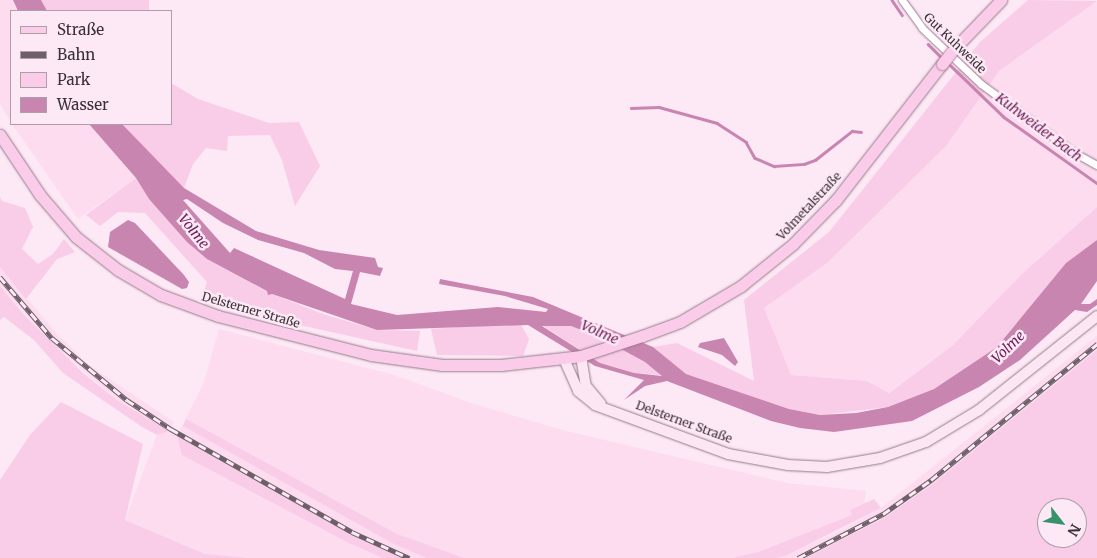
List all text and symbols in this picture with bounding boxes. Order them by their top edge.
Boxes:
legend [10,10,172,125]
street label: Gut Kuhweide [921,10,989,76]
text: Straße [57,20,104,39]
text: Bahn [57,45,95,64]
text: Park [57,70,90,89]
water label: Kuhweider Bach [993,89,1085,165]
text: Wasser [57,95,109,114]
street label: Volmetalstraße [774,169,844,243]
water label: Volme [175,210,213,252]
street label: Delsterner Straße [200,289,302,331]
water label: Volme [579,316,621,348]
water label: Volme [988,327,1028,367]
street label: Delsterner Straße [634,398,734,446]
north arrow [1037,498,1087,548]
text: N [1064,521,1085,539]

